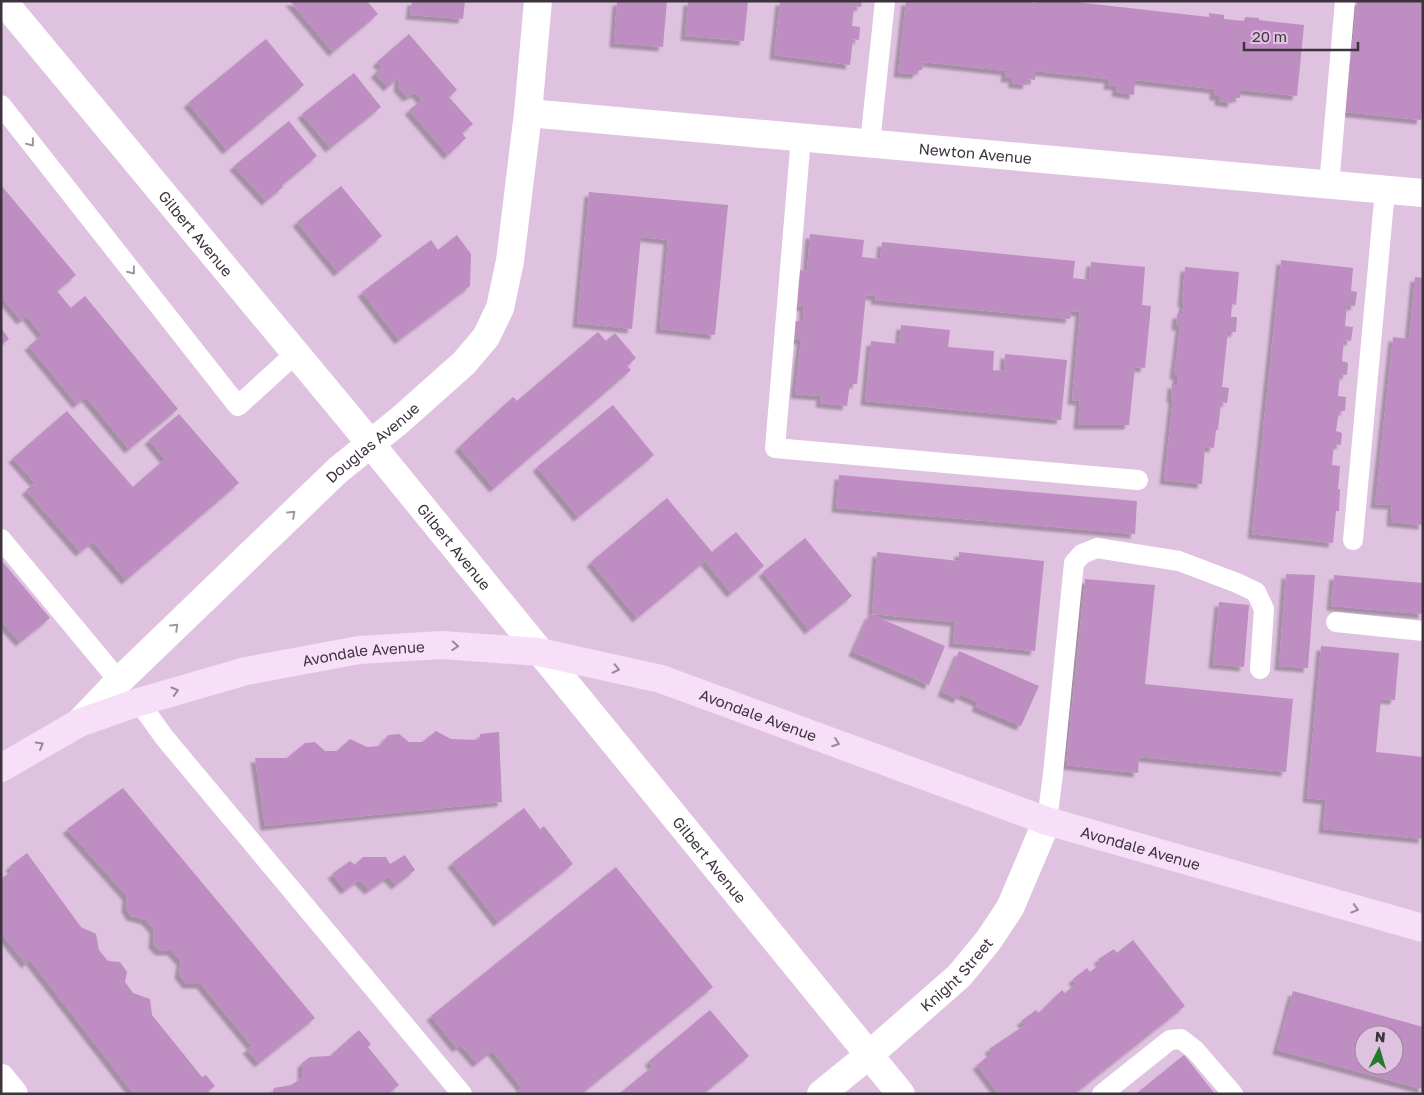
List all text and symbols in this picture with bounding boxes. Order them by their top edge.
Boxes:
scale bar [1244,20,1358,52]
text: 20 m [1252,27,1287,45]
one-way arrow [26,138,35,147]
street label: Newton Avenue [918,139,1033,167]
street label: Gilbert Avenue [155,187,237,280]
one-way arrow [126,265,134,274]
street label: Douglas Avenue [322,398,423,486]
street label: Gilbert Avenue [414,500,495,594]
one-way arrow [286,511,295,520]
one-way arrow [169,623,178,632]
street label: Avondale Avenue [301,637,425,669]
one-way arrow [451,640,459,651]
one-way arrow [611,663,620,674]
street label: Avondale Avenue [697,685,820,745]
one-way arrow [170,687,179,697]
one-way arrow [831,737,839,747]
one-way arrow [35,742,44,752]
street label: Gilbert Avenue [669,813,750,907]
street label: Avondale Avenue [1079,822,1203,873]
one-way arrow [1351,904,1359,914]
street label: Knight Street [916,934,996,1015]
north arrow [1354,1025,1404,1075]
text: N [1374,1028,1386,1045]

